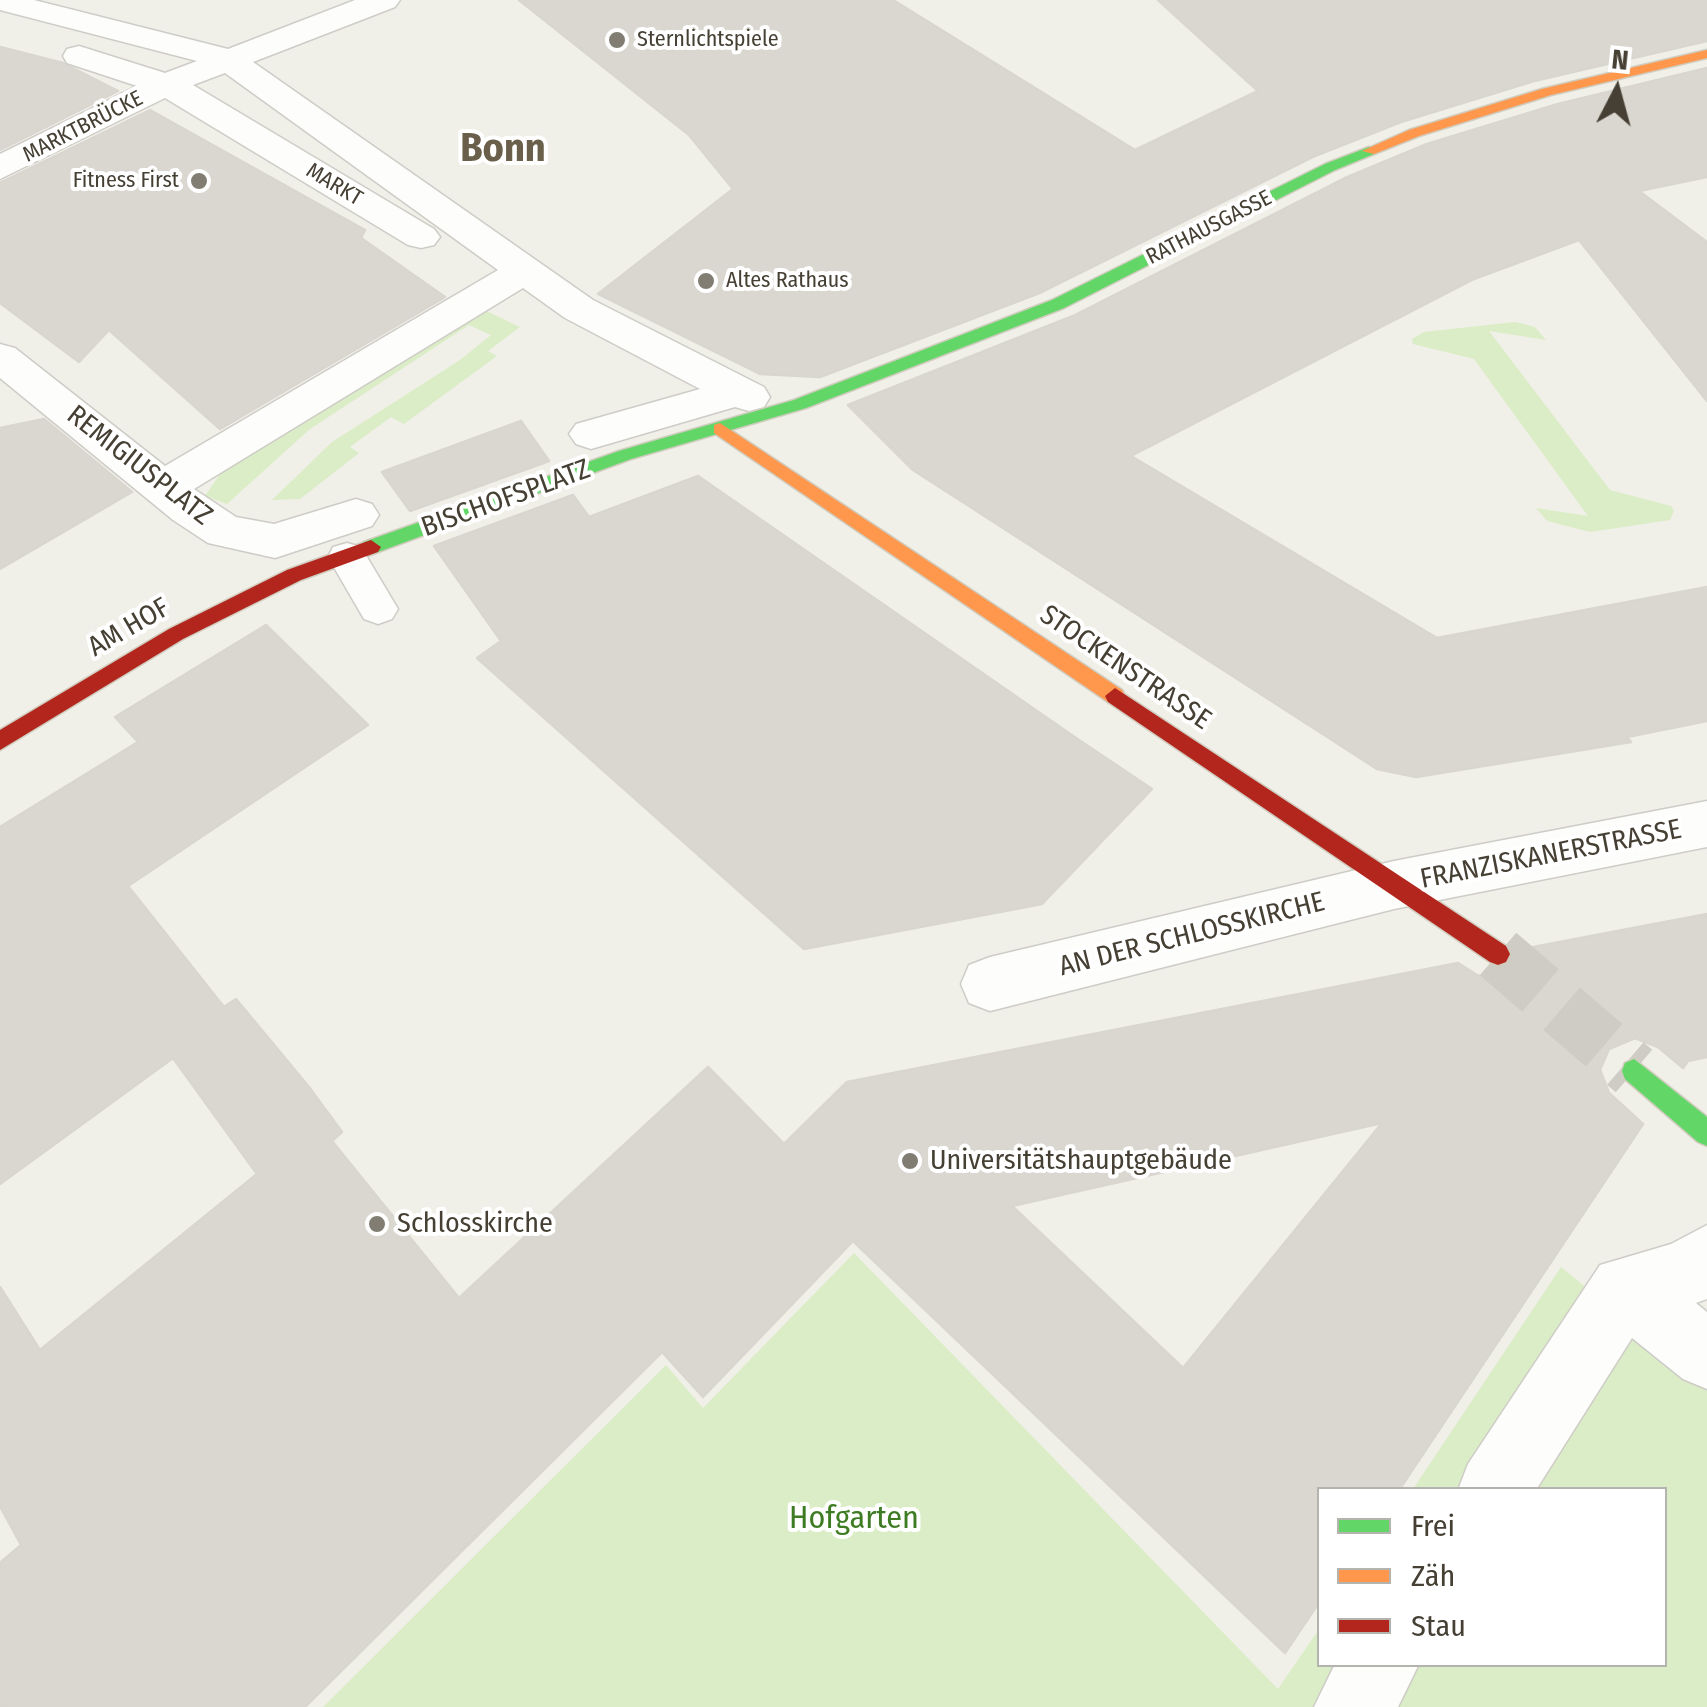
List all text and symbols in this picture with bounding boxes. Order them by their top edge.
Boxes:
place label: Sternlichtspiele [637,27,779,53]
marker: Sternlichtspiele [606,29,628,51]
north arrow [1567,40,1667,140]
text: N [1610,42,1630,77]
street label: MARKTBRÜCKE [19,86,147,168]
district label: Bonn [460,126,546,174]
street label: MARKT [301,158,367,212]
place label: Fitness First [73,168,179,194]
marker: Fitness First [188,170,210,192]
street label: RATHAUSGASSE [1142,185,1276,271]
place label: Altes Rathaus [726,268,849,294]
marker: Altes Rathaus [695,270,717,292]
street label: REMIGIUSPLATZ [60,399,218,533]
street label: BISCHOFSPLATZ [417,453,595,545]
street label: AM HOF [82,591,176,665]
street label: STOCKENSTRASSE [1033,598,1217,738]
street label: FRANZISKANERSTRASSE [1418,813,1684,897]
street label: AN DER SCHLOSSKIRCHE [1056,886,1328,984]
place label: Universitätshauptgebäude [930,1144,1232,1178]
marker: Universitätshauptgebäude [899,1150,921,1172]
place label: Schlosskirche [397,1207,553,1241]
marker: Schlosskirche [366,1213,388,1235]
legend [1317,1487,1667,1667]
park label: Hofgarten [789,1500,919,1538]
text: Frei [1411,1508,1455,1544]
text: Zäh [1411,1558,1455,1594]
text: Stau [1411,1608,1466,1644]

